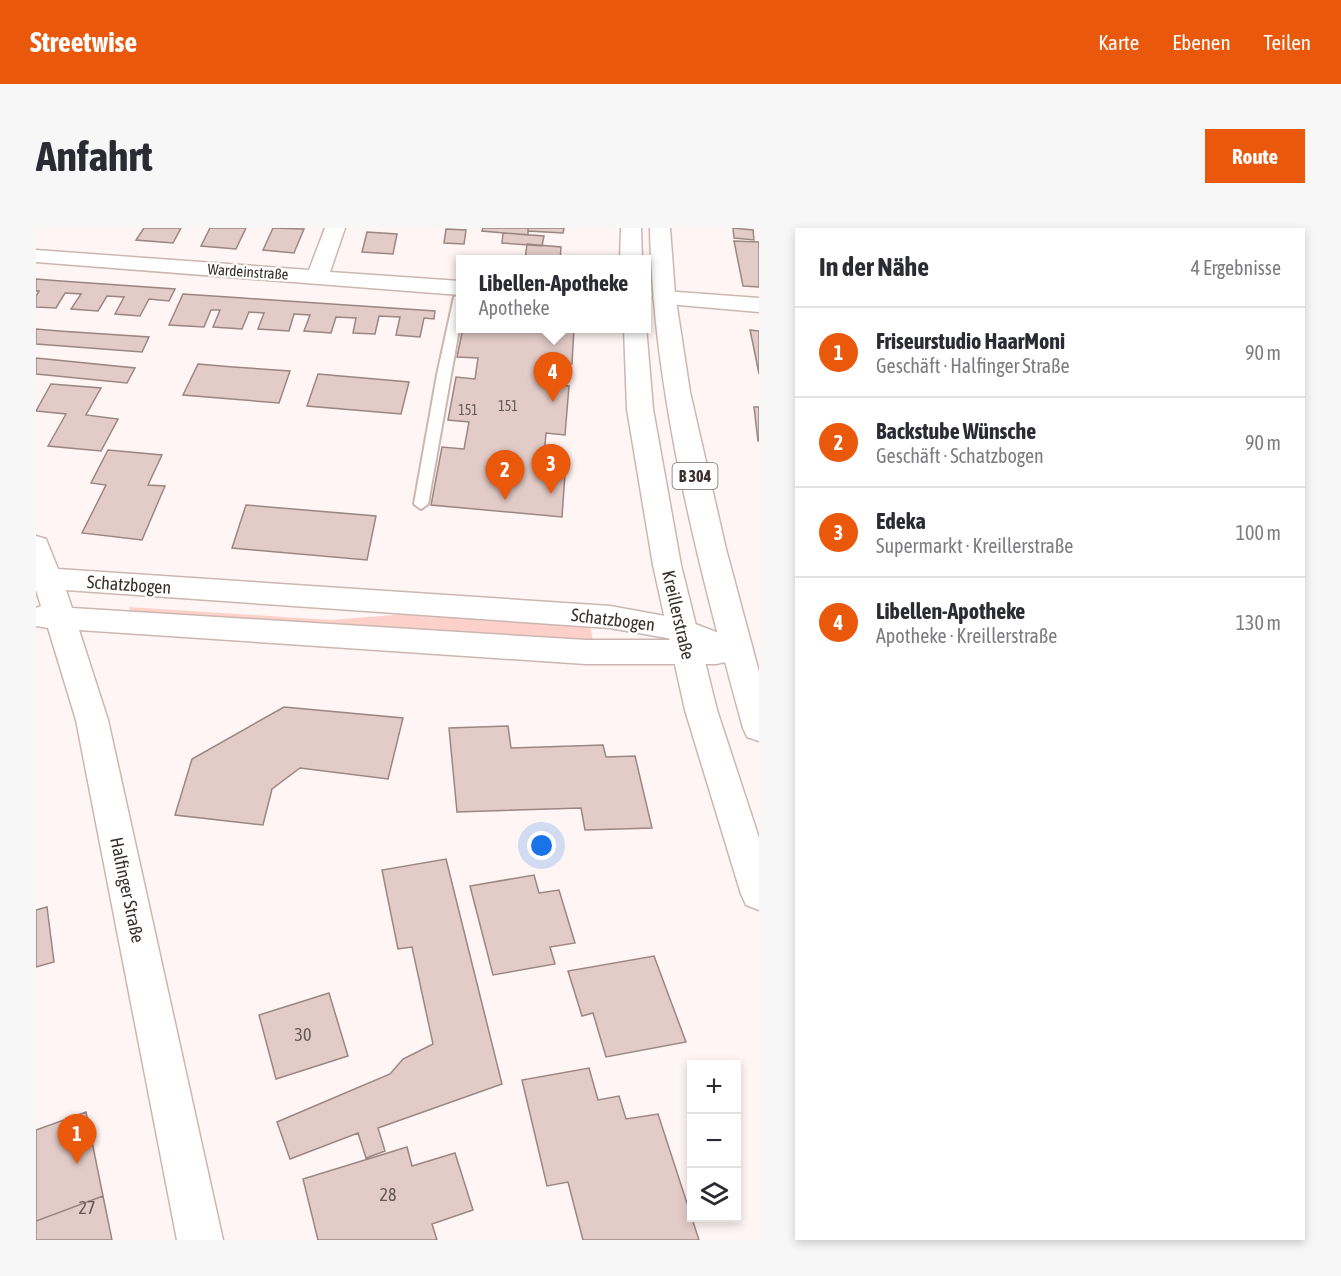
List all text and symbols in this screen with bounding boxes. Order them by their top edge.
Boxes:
text: Streetwise [30,26,137,58]
text: Karte [1098,30,1139,54]
text: Ebenen [1172,30,1231,54]
text: Teilen [1264,30,1311,54]
button: Route [1205,129,1305,183]
text: Anfahrt [36,132,153,180]
text: In der Nähe [819,252,929,282]
popup [456,255,651,333]
text: 4 Ergebnisse [1191,256,1281,279]
street label: Wardeinstraße [207,260,289,283]
text: Libellen-Apotheke [479,270,628,296]
text: Apotheke [479,296,550,319]
text: Friseurstudio HaarMoni [876,328,1065,354]
text: 1 [834,341,843,364]
text: 90 m [1245,341,1281,364]
pin: 4 [534,352,572,402]
text: Geschäft · Halfinger Straße [876,354,1070,377]
house number: 151 [498,398,518,414]
house number: 151 [458,402,478,418]
text: Backstube Wünsche [876,418,1036,444]
text: 2 [834,431,843,454]
text: 90 m [1245,431,1281,454]
pin: 3 [532,444,570,494]
text: Geschäft · Schatzbogen [876,444,1044,467]
pin: 2 [486,450,524,500]
road number: B 304 [672,463,718,489]
text: Edeka [876,508,926,534]
text: 3 [834,521,843,544]
text: 100 m [1236,521,1281,544]
text: Supermarkt · Kreillerstraße [876,534,1073,557]
street label: Kreillerstraße [658,568,699,661]
street label: Schatzbogen [86,571,172,598]
text: Libellen-Apotheke [876,598,1025,624]
street label: Schatzbogen [570,604,656,635]
text: 4 [834,611,843,634]
text: 130 m [1236,611,1281,634]
text: Apotheke · Kreillerstraße [876,624,1057,647]
your location [527,831,556,860]
street label: Halfinger Straße [106,835,149,945]
house number: 30 [295,1024,311,1045]
map controls [687,1060,741,1222]
button: + [687,1060,741,1114]
pin: 1 [58,1114,96,1164]
button: − [687,1114,741,1168]
button: layers [687,1168,741,1222]
house number: 28 [380,1184,396,1205]
house number: 27 [79,1197,95,1218]

